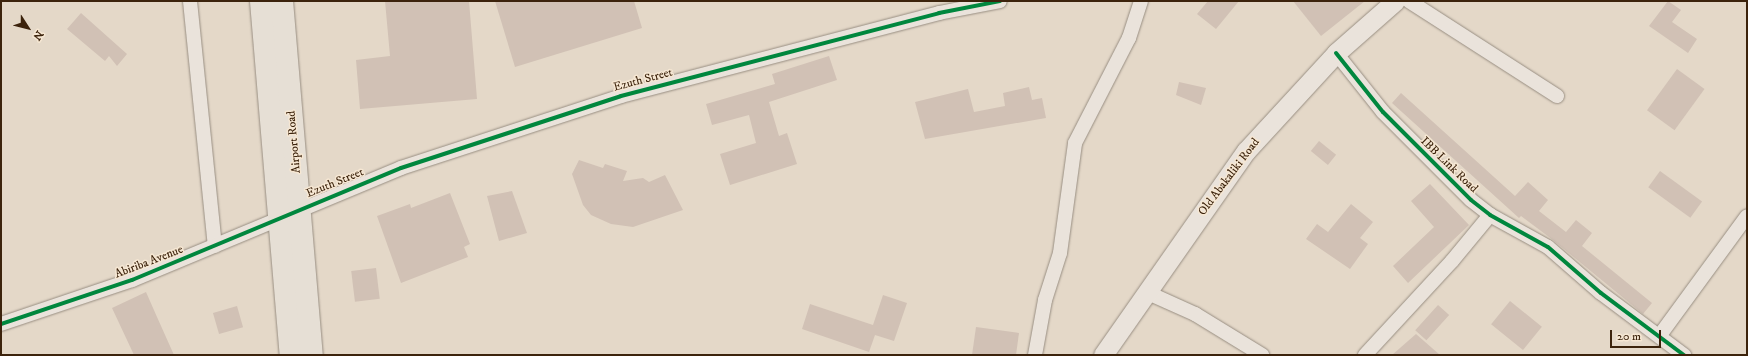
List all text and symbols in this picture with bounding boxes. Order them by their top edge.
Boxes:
north arrow [8,8,48,48]
text: N [29,27,46,43]
street label: Ezuth Street [612,65,674,95]
street label: Airport Road [284,110,304,174]
street label: IBB Link Road [1417,134,1481,196]
street label: Old Abakaliki Road [1195,135,1263,219]
street label: Ezuth Street [304,165,366,201]
street label: Abiriba Avenue [113,242,185,282]
scale bar [1612,322,1663,348]
text: 20 m [1617,329,1641,344]

